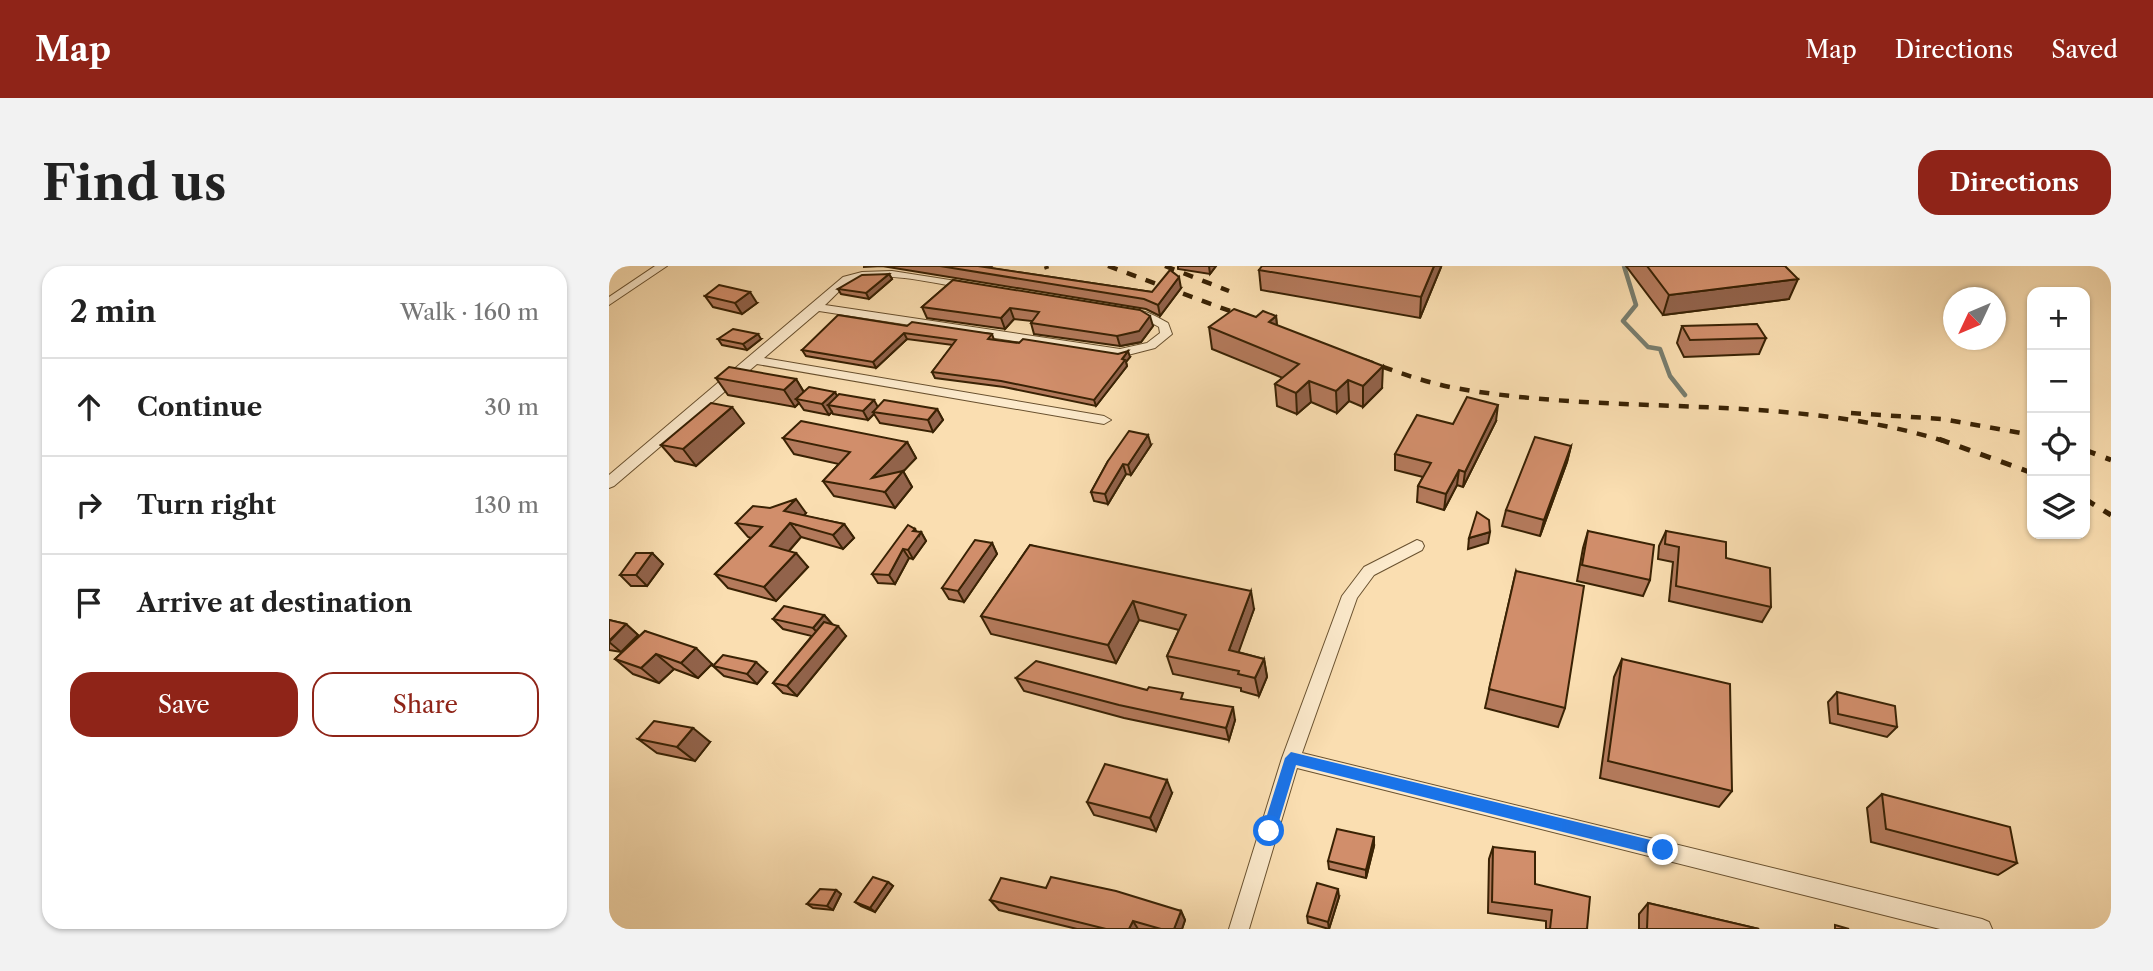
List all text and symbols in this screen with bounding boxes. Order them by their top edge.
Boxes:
text: Map [35,29,111,70]
text: Map [1805,35,1857,64]
text: Directions [1895,35,2013,64]
text: Saved [2051,35,2118,64]
button: Directions [1918,150,2111,215]
text: Find us [42,152,226,213]
north arrow [1943,287,2006,350]
map controls [2027,287,2090,539]
button: + [2027,287,2090,350]
text: 2 min [70,293,156,330]
text: Walk · 160 m [400,298,539,326]
button: − [2027,350,2090,413]
icon: ahead [70,388,108,426]
text: Continue [137,391,262,423]
text: 30 m [484,393,539,421]
button: locate [2027,413,2090,476]
button: layers [2027,476,2090,539]
icon: right [70,486,108,524]
text: Turn right [137,489,276,521]
text: 130 m [475,491,539,519]
icon: arrive [70,584,108,622]
text: Arrive at destination [137,587,412,619]
button: Save [70,672,298,737]
button: Share [312,672,539,737]
route start [1253,815,1284,846]
route end [1647,834,1678,865]

